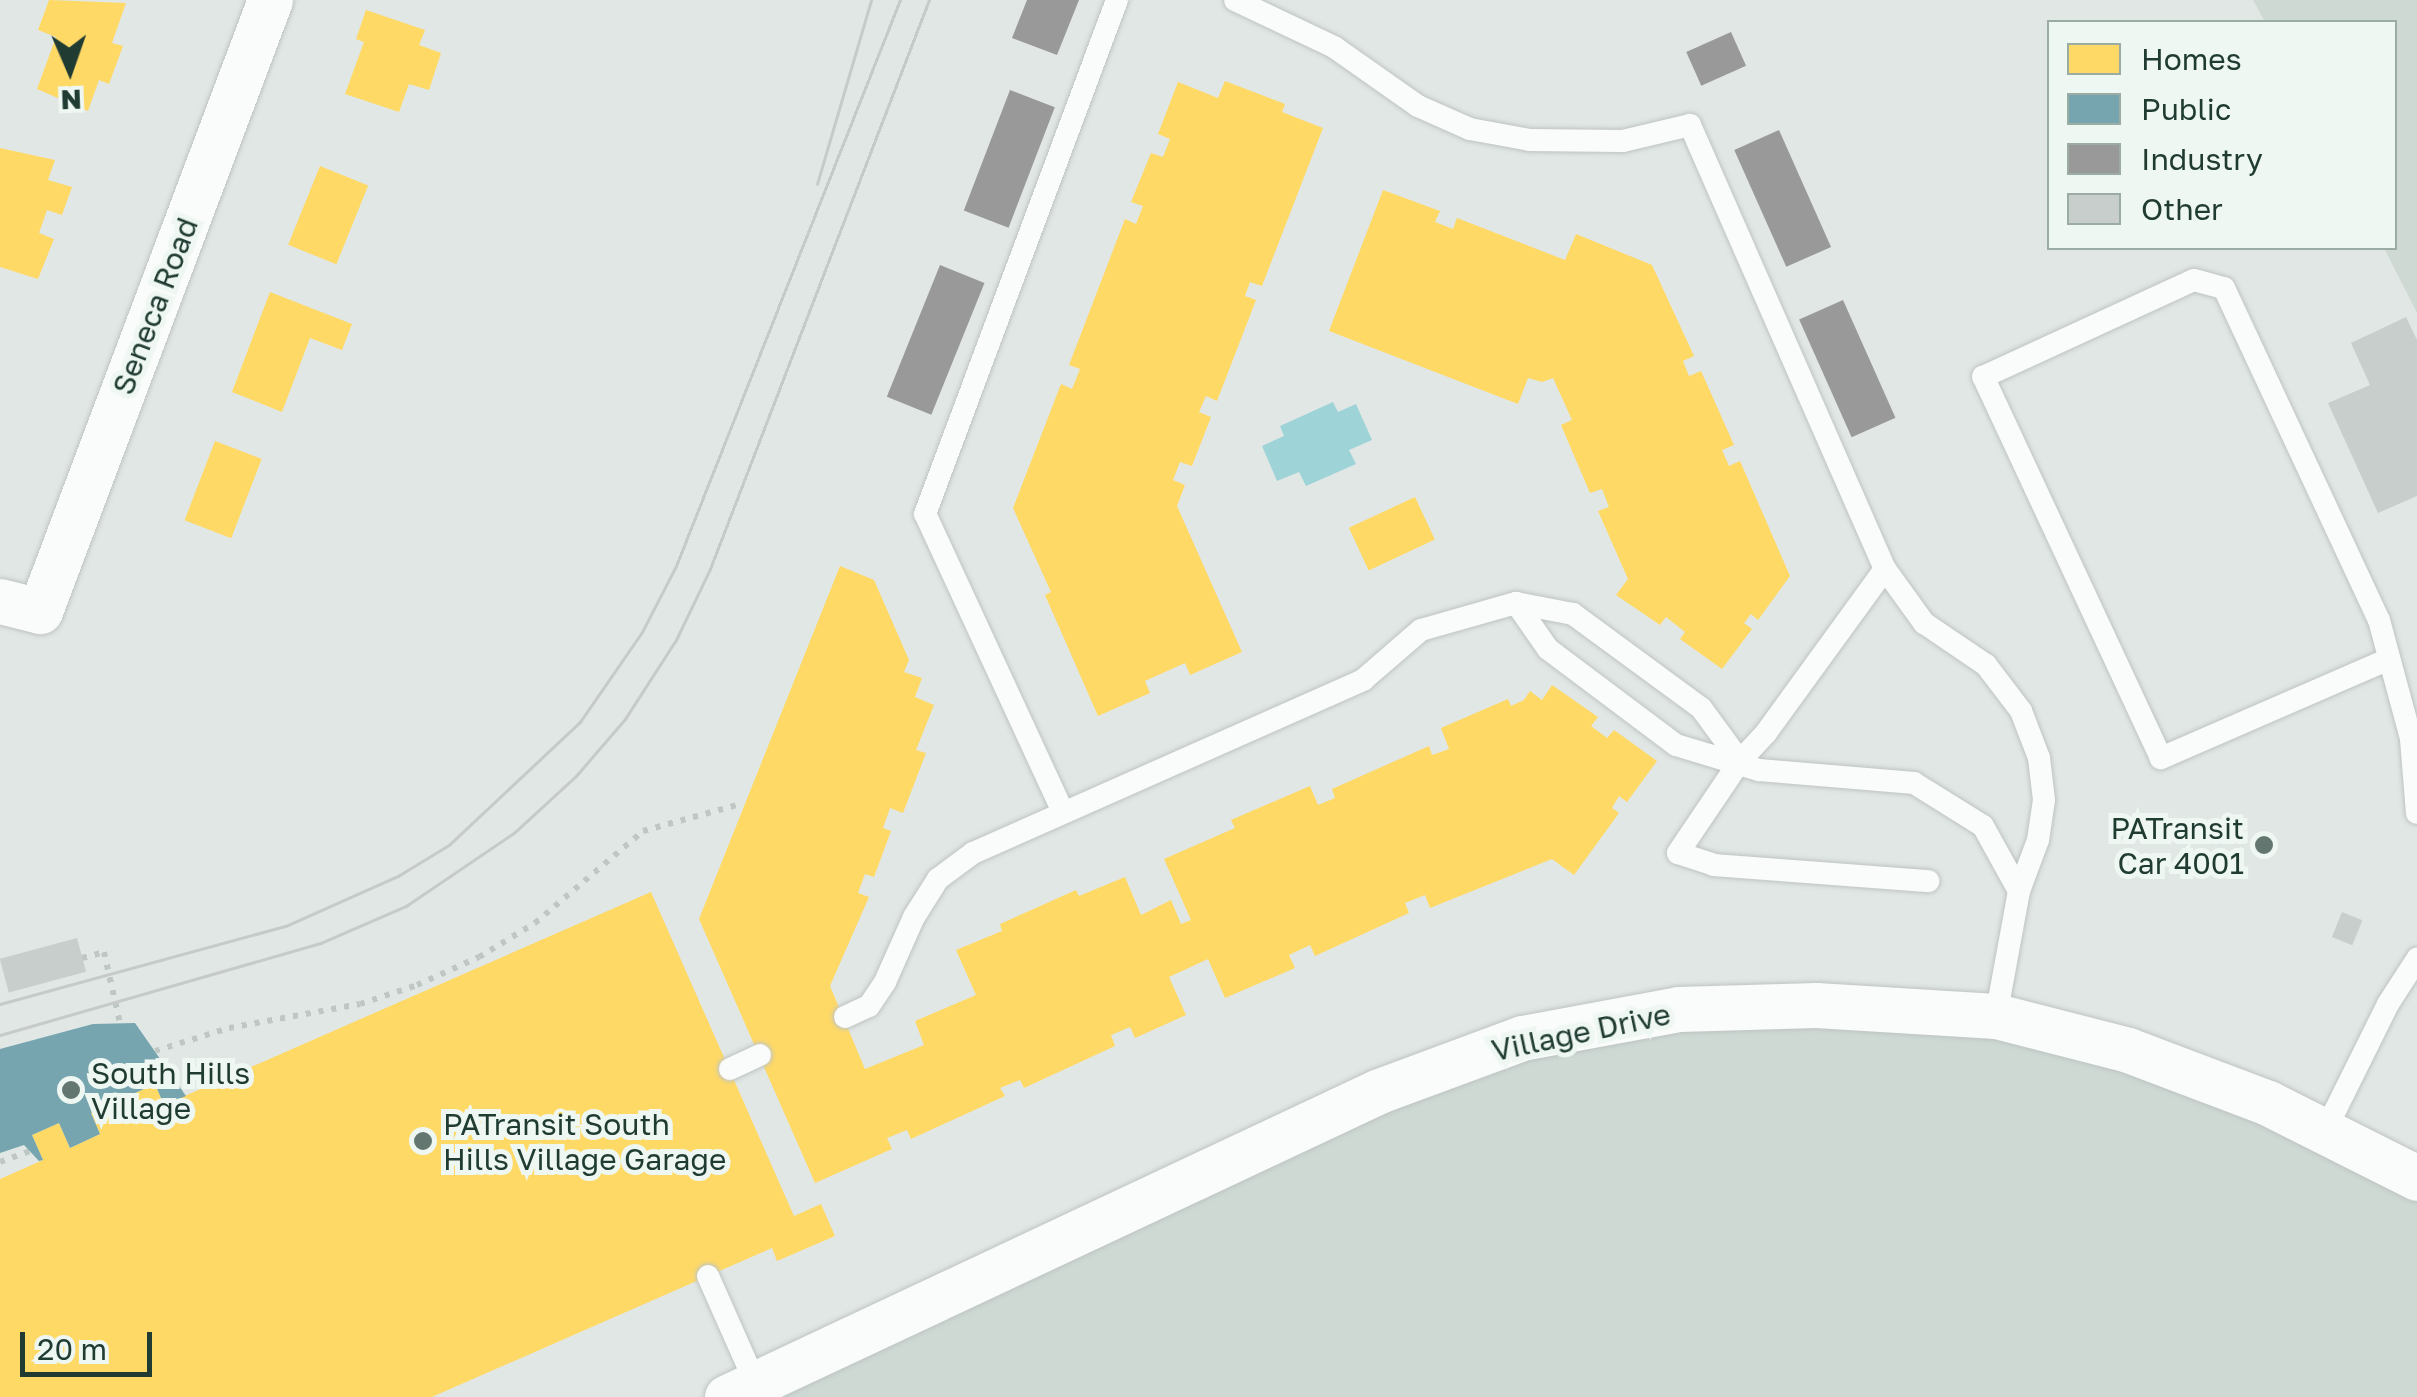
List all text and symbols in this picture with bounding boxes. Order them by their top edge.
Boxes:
north arrow [20,20,120,120]
legend [2047,20,2397,250]
text: Homes [2141,41,2242,77]
text: N [60,84,82,117]
text: Public [2141,91,2231,127]
text: Industry [2141,141,2263,177]
text: Other [2141,191,2223,227]
street label: Seneca Road [105,212,205,400]
place label: PATransit Car 4001 [2110,810,2244,880]
marker: PATransit Car 4001 [2253,834,2275,856]
street label: Village Drive [1488,995,1674,1069]
place label: South Hills Village [91,1055,250,1126]
marker: South Hills Village [60,1079,82,1101]
place label: PATransit South Hills Village Garage [443,1106,726,1176]
marker: PATransit South Hills Village Garage [412,1130,434,1152]
scale bar [25,1312,158,1374]
text: 20 m [37,1331,107,1367]

